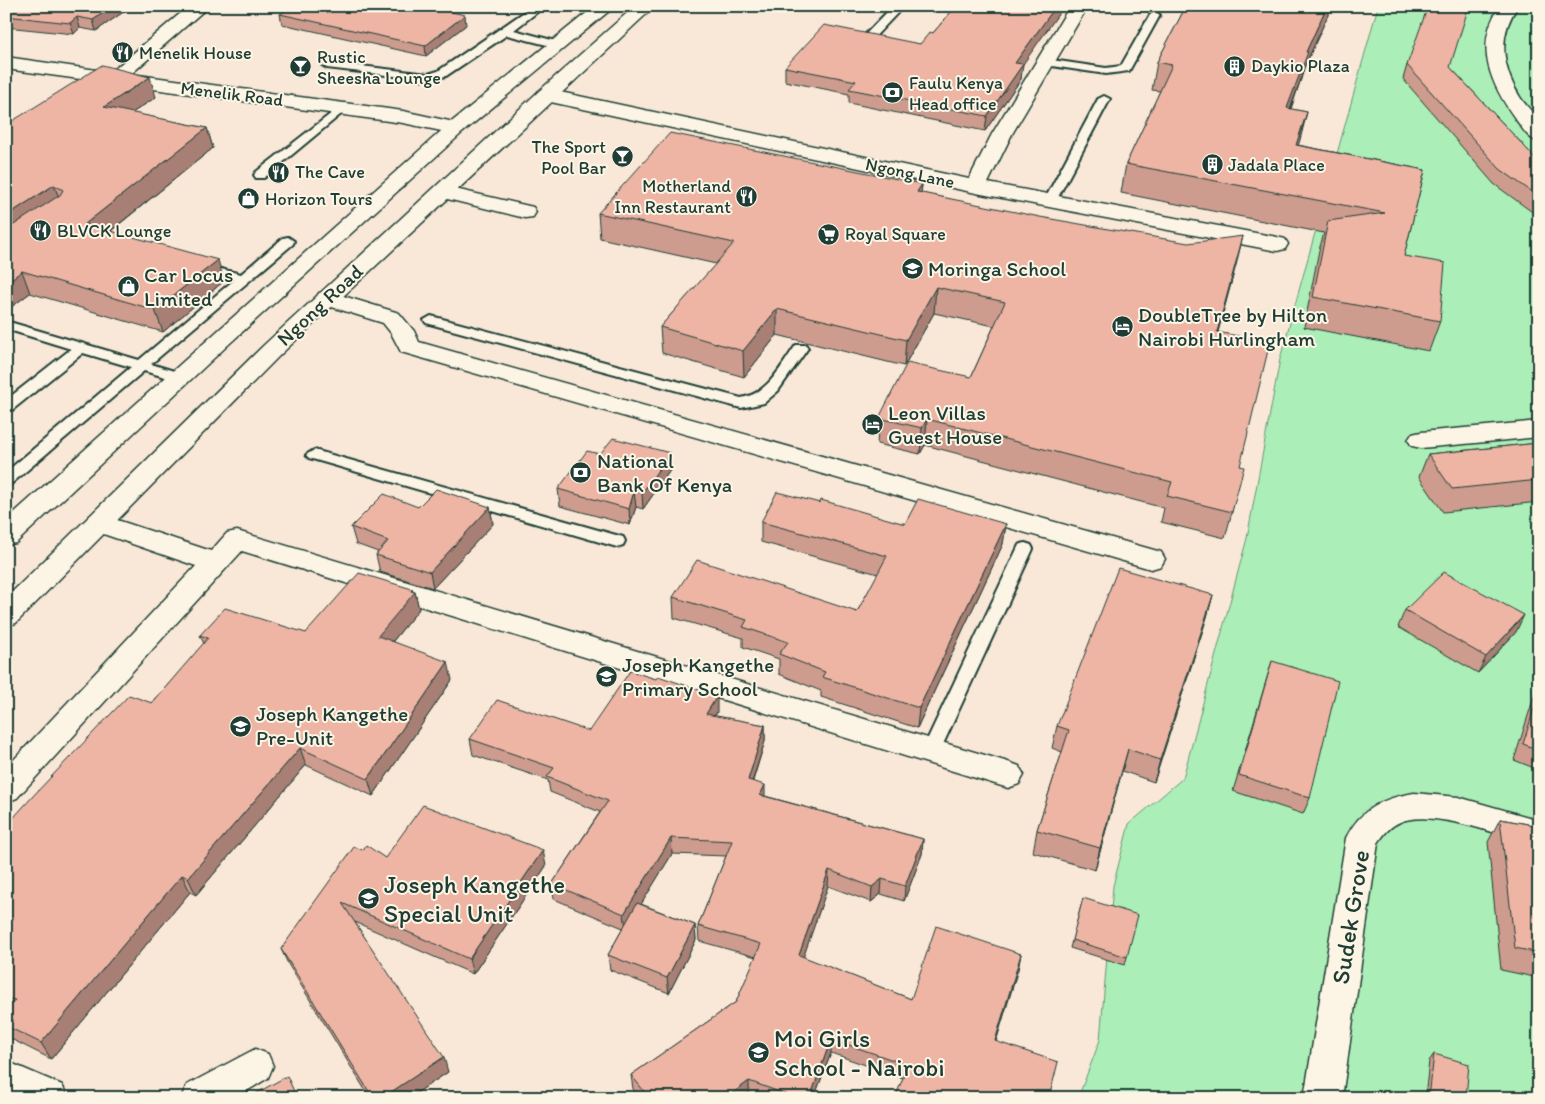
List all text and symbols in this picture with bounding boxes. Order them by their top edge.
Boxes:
restaurant icon: Menelik House [111,41,135,65]
place label: Menelik House [139,42,252,64]
place label: Rustic Sheesha Lounge [317,46,441,89]
building icon: Daykio Plaza [1223,54,1247,78]
bar icon: Rustic Sheesha Lounge [289,55,313,79]
place label: Daykio Plaza [1251,55,1350,77]
place label: Faulu Kenya Head office [909,72,1003,115]
street label: Menelik Road [179,77,285,111]
bank icon: Faulu Kenya Head office [881,81,905,105]
place label: The Sport Pool Bar [532,136,606,179]
bar icon: The Sport Pool Bar [610,145,634,169]
street label: Ngong Lane [864,153,956,193]
building icon: Jadala Place [1200,153,1224,177]
place label: Jadala Place [1228,154,1325,176]
restaurant icon: The Cave [267,160,291,184]
place label: The Cave [295,161,365,183]
place label: Motherland Inn Restaurant [614,175,731,218]
restaurant icon: Motherland Inn Restaurant [735,184,759,208]
shop icon: Horizon Tours [237,187,261,211]
place label: Horizon Tours [265,188,373,210]
restaurant icon: BLVCK Lounge [29,219,53,243]
place label: BLVCK Lounge [57,220,171,242]
supermarket icon: Royal Square [817,222,841,246]
place label: Royal Square [845,223,946,245]
place label: Moringa School [928,256,1066,281]
school or university icon: Moringa School [900,257,924,281]
street label: Ngong Road [271,258,368,351]
place label: Car Locus Limited [144,262,233,311]
shop icon: Car Locus Limited [116,275,140,299]
place label: DoubleTree by Hilton Nairobi Hurlingham [1138,302,1327,351]
hotel icon: DoubleTree by Hilton Nairobi Hurlingham [1110,315,1134,339]
place label: Leon Villas Guest House [888,400,1002,449]
hotel icon: Leon Villas Guest House [860,413,884,437]
place label: National Bank Of Kenya [597,448,732,497]
bank icon: National Bank Of Kenya [569,461,593,485]
place label: Joseph Kangethe Primary School [622,652,774,701]
school or university icon: Joseph Kangethe Primary School [594,665,618,689]
place label: Joseph Kangethe Pre-Unit [256,701,408,750]
school or university icon: Joseph Kangethe Pre-Unit [228,714,252,738]
street label: Sudek Grove [1325,848,1375,986]
place label: Joseph Kangethe Special Unit [384,869,565,928]
school or university icon: Joseph Kangethe Special Unit [356,886,380,910]
place label: Moi Girls School - Nairobi [774,1023,945,1082]
school or university icon: Moi Girls School - Nairobi [746,1040,770,1064]

